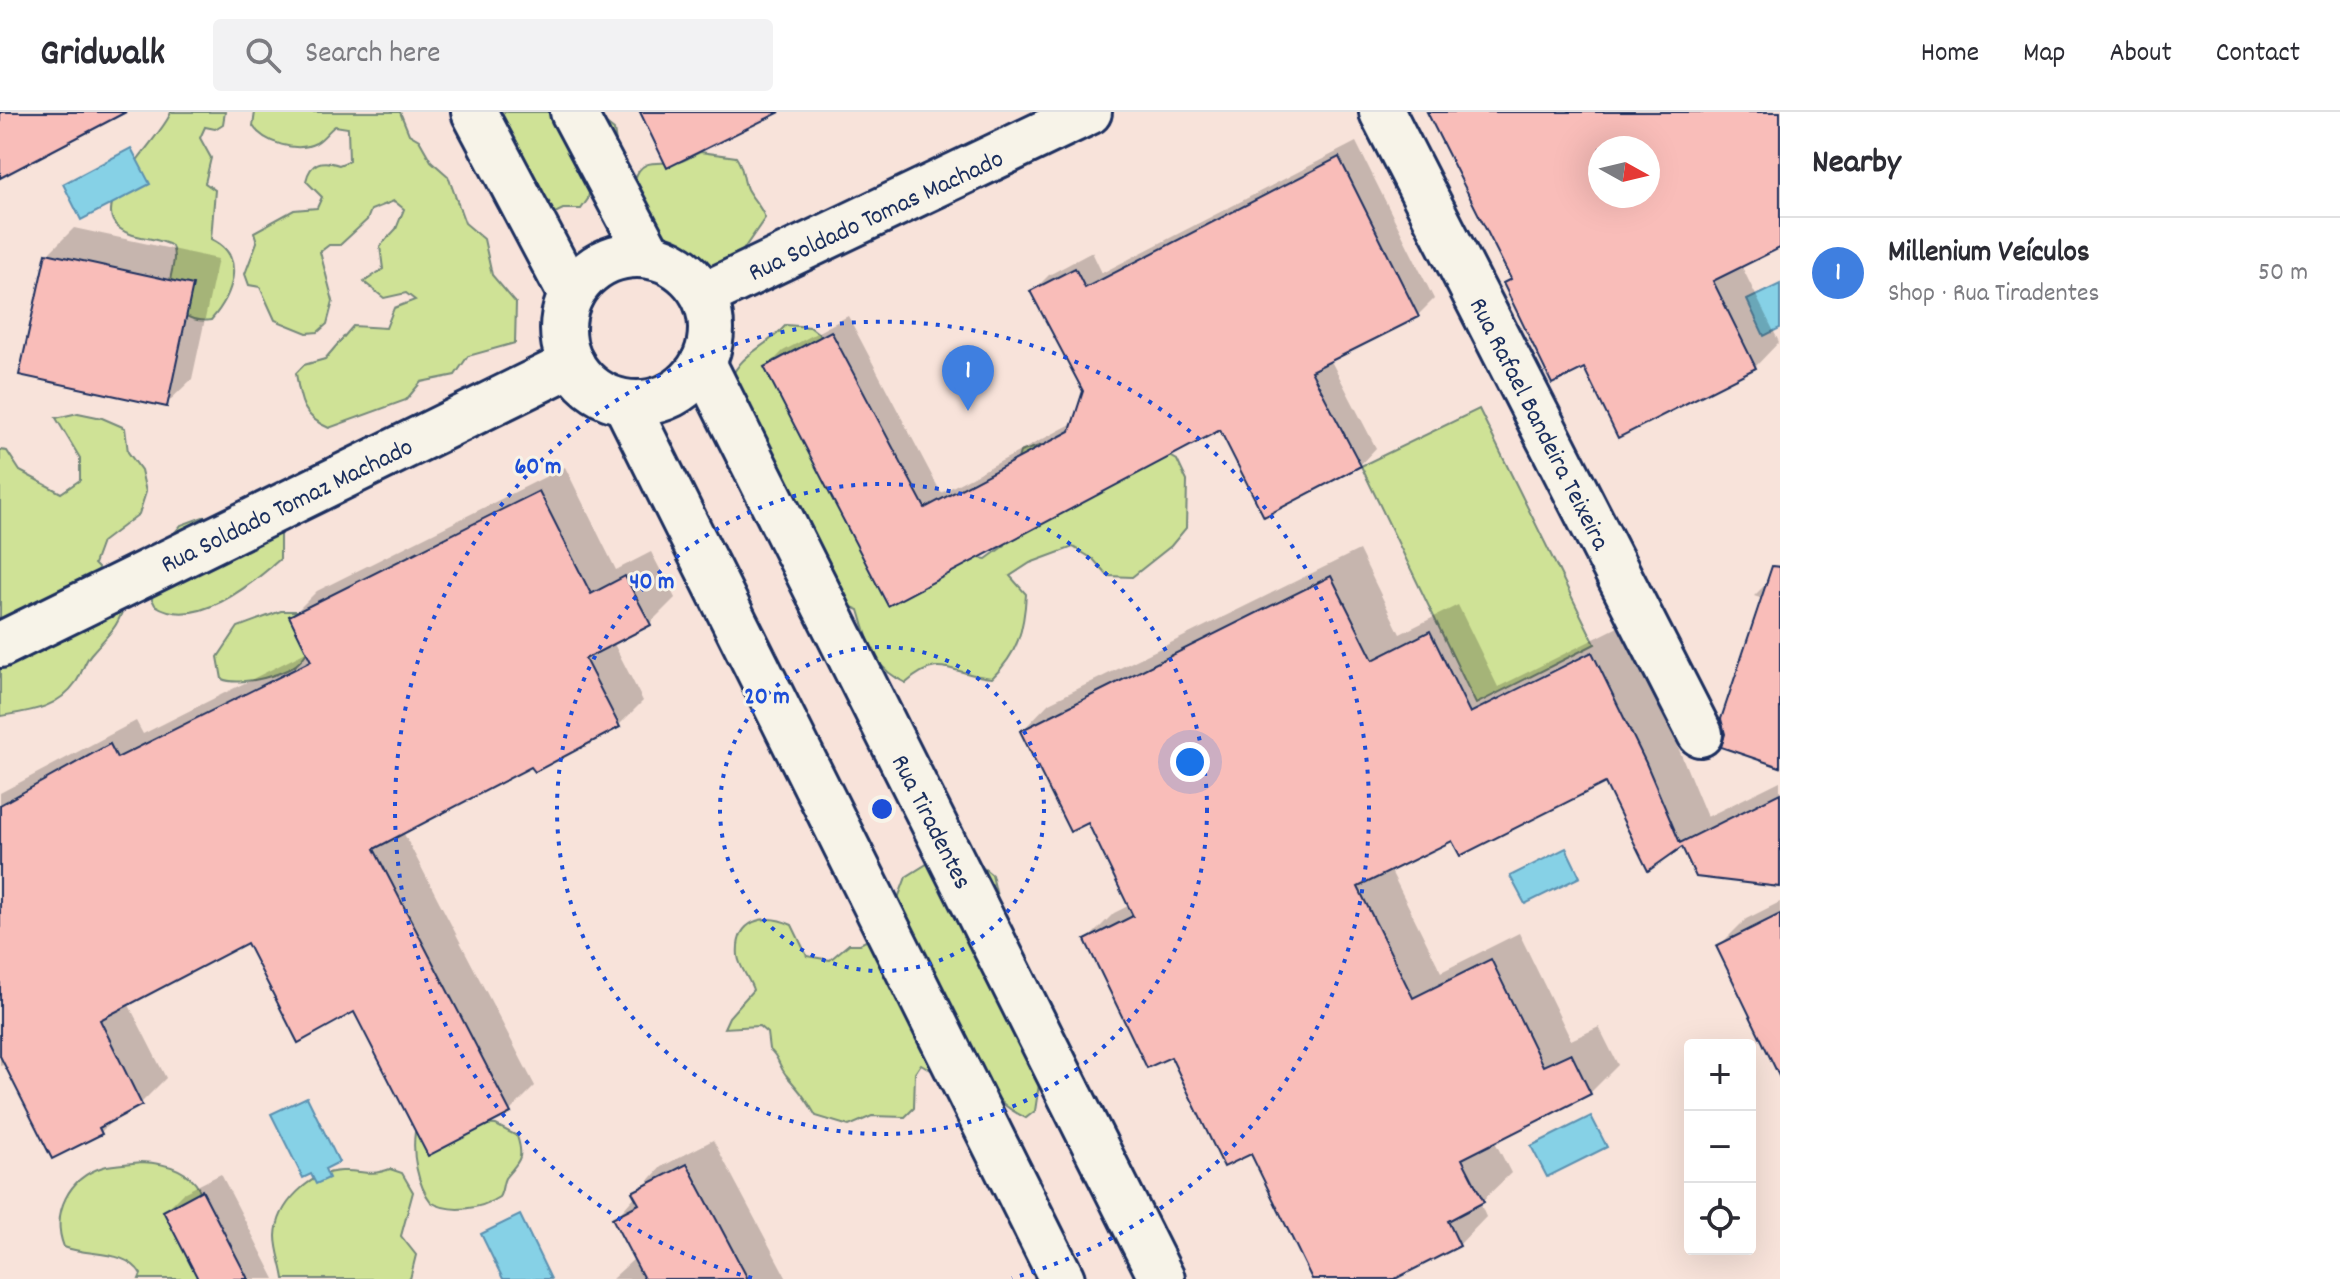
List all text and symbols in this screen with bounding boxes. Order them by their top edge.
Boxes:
search box [213,19,773,91]
text: Gridwalk [40,28,165,83]
icon: search [241,33,285,77]
text: Search here [305,34,441,77]
text: Home [1921,35,1979,75]
text: Map [2023,35,2065,75]
text: About [2109,35,2172,75]
text: Contact [2216,35,2300,75]
north arrow [1588,136,1660,208]
text: Nearby [1812,140,1901,189]
street label: Rua Soldado Tomas Machado [743,142,1010,293]
text: Millenium Veículos [1888,233,2090,276]
text: 1 [1835,255,1841,292]
text: 50 m [2258,255,2308,292]
text: Shop · Rua Tiradentes [1888,276,2099,313]
street label: Rua Rafael Bandeira Teixeira [1458,292,1618,558]
pin: 1 [942,345,994,411]
street label: Rua Soldado Tomaz Machado [155,430,420,584]
text: 60 m [515,451,561,485]
text: 40 m [629,566,675,600]
text: 20 m [744,681,790,715]
your location [1170,742,1210,782]
street label: Rua Tiradentes [880,749,980,896]
centre of rings [868,795,896,823]
map controls [1684,1039,1756,1255]
button: + [1684,1039,1756,1111]
button: − [1684,1111,1756,1183]
button: locate [1684,1183,1756,1255]

